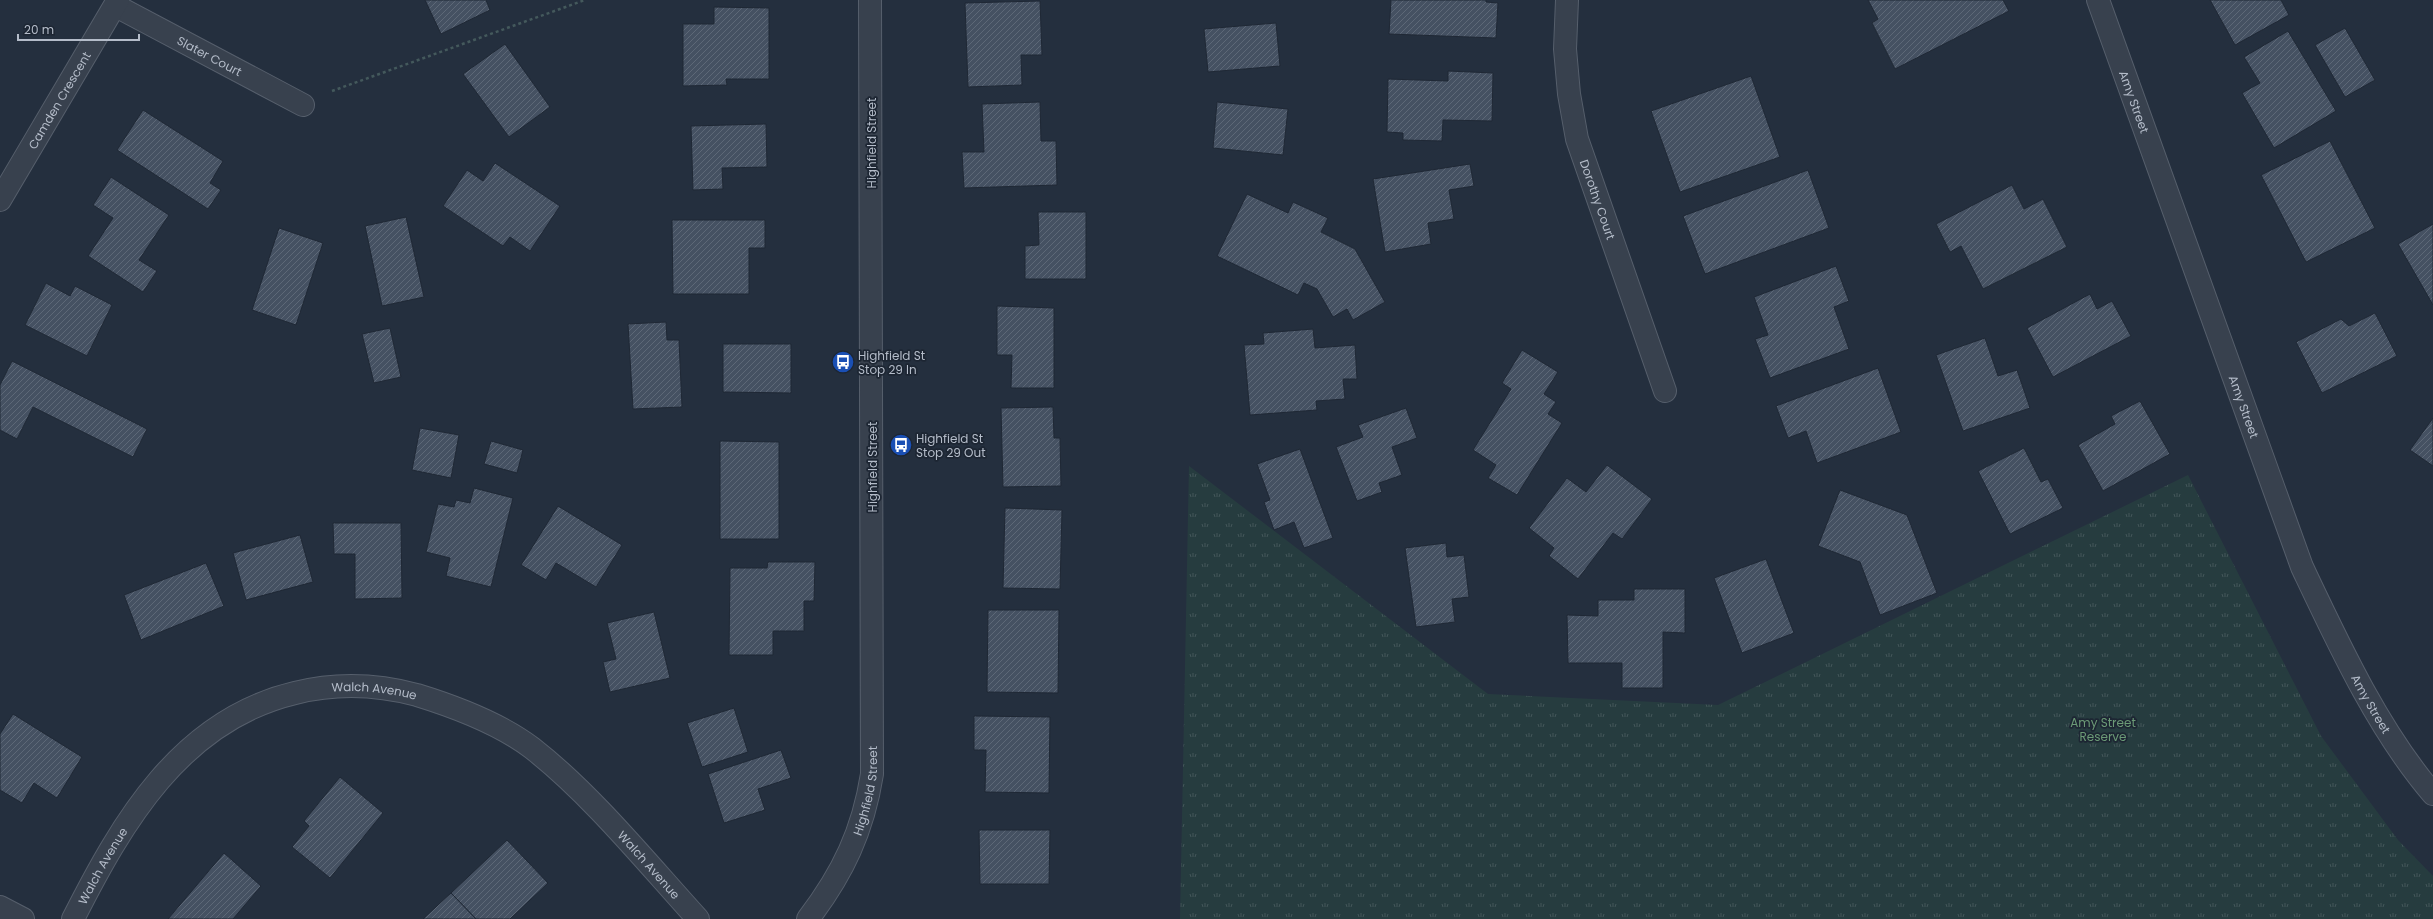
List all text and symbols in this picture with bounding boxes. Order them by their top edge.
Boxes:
scale bar [18,16,139,42]
text: 20 m [24,21,54,38]
street label: Slater Court [174,31,245,80]
street label: Camden Crescent [24,48,94,152]
street label: Amy Street [2115,68,2154,135]
street label: Highfield Street [863,98,880,188]
street label: Dorothy Court [1576,157,1620,242]
place label: Highfield St Stop 29 In [858,347,925,378]
bus stop icon: Highfield St Stop 29 In [830,349,856,375]
street label: Amy Street [2225,373,2263,440]
street label: Highfield Street [864,422,881,512]
place label: Highfield St Stop 29 Out [916,430,986,461]
bus stop icon: Highfield St Stop 29 Out [888,432,914,458]
street label: Amy Street [2348,671,2395,737]
street label: Walch Avenue [331,678,419,703]
park label: Amy Street Reserve [2070,714,2136,745]
street label: Highfield Street [848,746,880,838]
street label: Walch Avenue [74,824,131,907]
street label: Walch Avenue [614,827,684,902]

